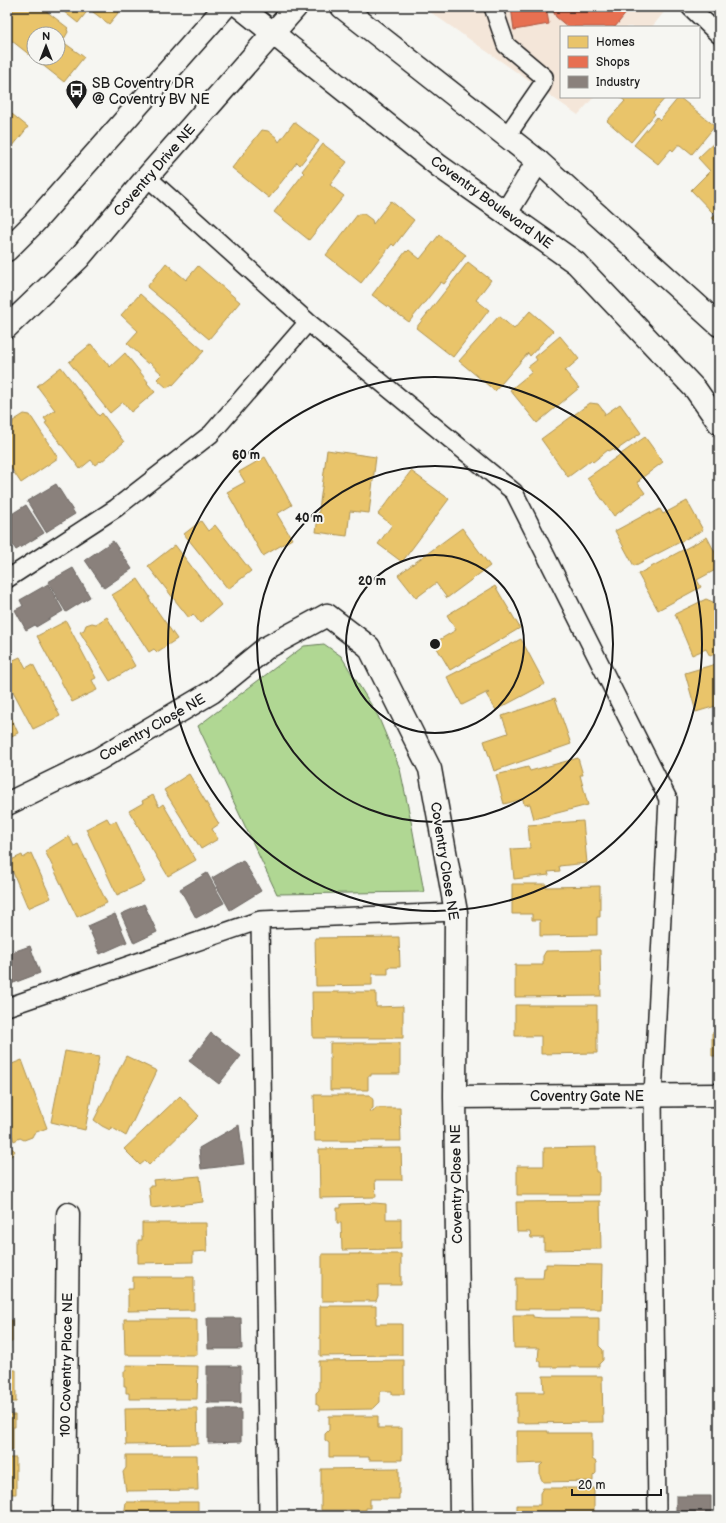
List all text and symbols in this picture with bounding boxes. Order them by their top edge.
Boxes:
north arrow [26,26,66,66]
legend [560,26,700,98]
text: N [42,30,50,43]
text: Homes [596,35,635,50]
text: Shops [596,55,630,70]
place label: SB Coventry DR @ Coventry BV NE [92,75,210,108]
text: Industry [596,75,641,90]
bus stop icon: SB Coventry DR @ Coventry BV NE [64,78,90,111]
street label: Coventry Drive NE [110,121,199,220]
street label: Coventry Boulevard NE [427,152,556,253]
text: 60 m [232,448,260,463]
text: 40 m [295,511,323,526]
text: 20 m [358,574,386,589]
centre of rings [428,637,442,651]
street label: Coventry Close NE [96,690,208,765]
street label: Coventry Close NE [427,801,462,921]
street label: Coventry Gate NE [530,1088,644,1105]
street label: Coventry Close NE [447,1124,466,1244]
street label: 100 Coventry Place NE [57,1293,76,1437]
scale bar [572,1471,661,1497]
text: 20 m [578,1478,605,1493]

